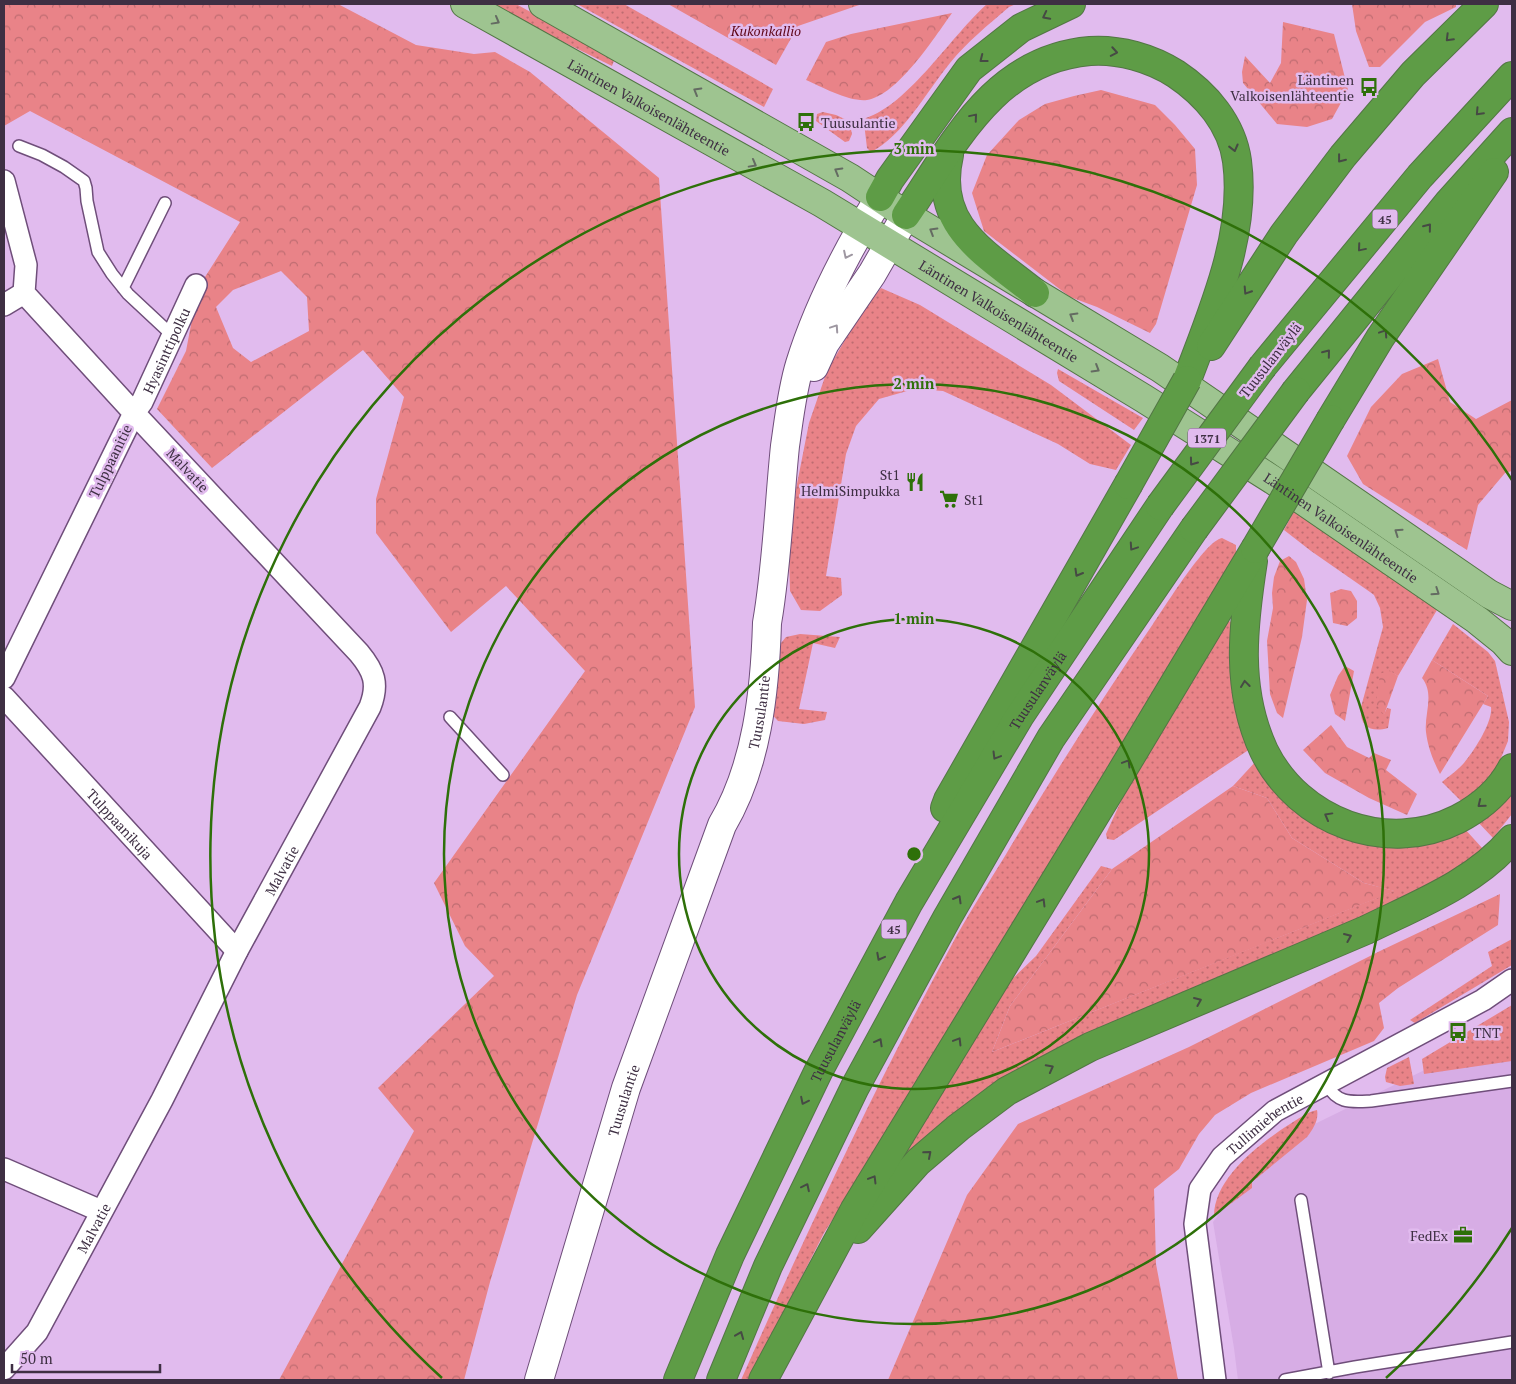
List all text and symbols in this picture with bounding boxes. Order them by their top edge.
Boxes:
one-way arrow [1042,10,1051,20]
one-way arrow [491,15,500,25]
park label: Kukonkallio [730,21,801,40]
one-way arrow [1446,32,1455,41]
one-way arrow [1110,47,1118,57]
one-way arrow [980,53,989,61]
street label: Läntinen Valkoisenlähteentie [565,54,734,160]
place label: Läntinen Valkoisenlähteentie [1230,70,1355,105]
bus stop icon: Läntinen Valkoisenlähteentie [1358,76,1380,98]
one-way arrow [693,87,702,97]
one-way arrow [1476,106,1485,115]
bus stop icon: Tuusulantie [795,111,817,133]
place label: Tuusulantie [821,113,895,132]
one-way arrow [968,114,977,123]
text: 3 min [893,138,935,158]
one-way arrow [1228,143,1239,152]
one-way arrow [1338,153,1346,162]
one-way arrow [748,158,757,168]
one-way arrow [835,167,844,177]
road number: 45 [1372,210,1398,228]
one-way arrow [1423,224,1431,233]
one-way arrow [930,228,939,238]
one-way arrow [1358,242,1367,251]
one-way arrow [843,250,854,259]
street label: Läntinen Valkoisenlähteentie [916,255,1082,366]
one-way arrow [1243,286,1253,295]
street label: Hyasinttipolku [138,304,194,397]
one-way arrow [1070,313,1079,323]
street label: Tuusulanväylä [1235,318,1305,402]
one-way arrow [829,324,839,333]
one-way arrow [1378,329,1387,339]
one-way arrow [1321,350,1330,359]
one-way arrow [1090,362,1099,372]
text: 2 min [893,373,935,393]
street label: Tulppaanitie [84,421,136,501]
road number: 1371 [1188,428,1226,448]
street label: Malvatie [163,444,213,496]
one-way arrow [1190,456,1199,466]
place label: St1 HelmiSimpukka [801,465,900,500]
street label: Läntinen Valkoisenlähteentie [1261,467,1422,587]
restaurant icon: St1 HelmiSimpukka [904,471,926,493]
supermarket icon: St1 [938,488,960,510]
place label: St1 [964,490,984,509]
one-way arrow [1394,529,1404,538]
one-way arrow [1130,541,1139,550]
one-way arrow [1074,567,1084,576]
one-way arrow [1431,586,1440,595]
text: 1 min [893,608,935,628]
street label: Tuusulanväylä [1004,647,1070,733]
street label: Tuusulantie [743,675,773,751]
one-way arrow [1240,680,1251,688]
one-way arrow [993,750,1003,759]
one-way arrow [1120,760,1130,769]
street label: Tulppaanikuja [83,784,158,863]
one-way arrow [1478,799,1487,807]
one-way arrow [1325,813,1334,823]
street label: Malvatie [260,842,302,898]
centre of rings [905,845,923,863]
one-way arrow [951,896,961,905]
one-way arrow [1036,898,1046,907]
road number: 45 [882,920,906,939]
one-way arrow [1343,933,1352,944]
one-way arrow [876,951,886,960]
street label: Tuusulanväylä [805,996,865,1085]
one-way arrow [1193,997,1202,1007]
bus stop icon: TNT [1447,1021,1469,1043]
place label: TNT [1473,1023,1501,1042]
one-way arrow [951,1037,961,1046]
one-way arrow [873,1038,883,1047]
street label: Tuusulantie [603,1062,643,1139]
one-way arrow [1045,1064,1054,1074]
street label: Tullimiehentie [1222,1088,1306,1159]
one-way arrow [800,1096,810,1105]
one-way arrow [922,1151,931,1160]
one-way arrow [866,1176,876,1185]
one-way arrow [800,1183,810,1192]
street label: Malvatie [72,1199,114,1256]
office icon: FedEx [1452,1224,1474,1246]
place label: FedEx [1410,1226,1449,1245]
one-way arrow [733,1331,744,1340]
scale bar [12,1342,160,1374]
text: 50 m [20,1348,53,1368]

